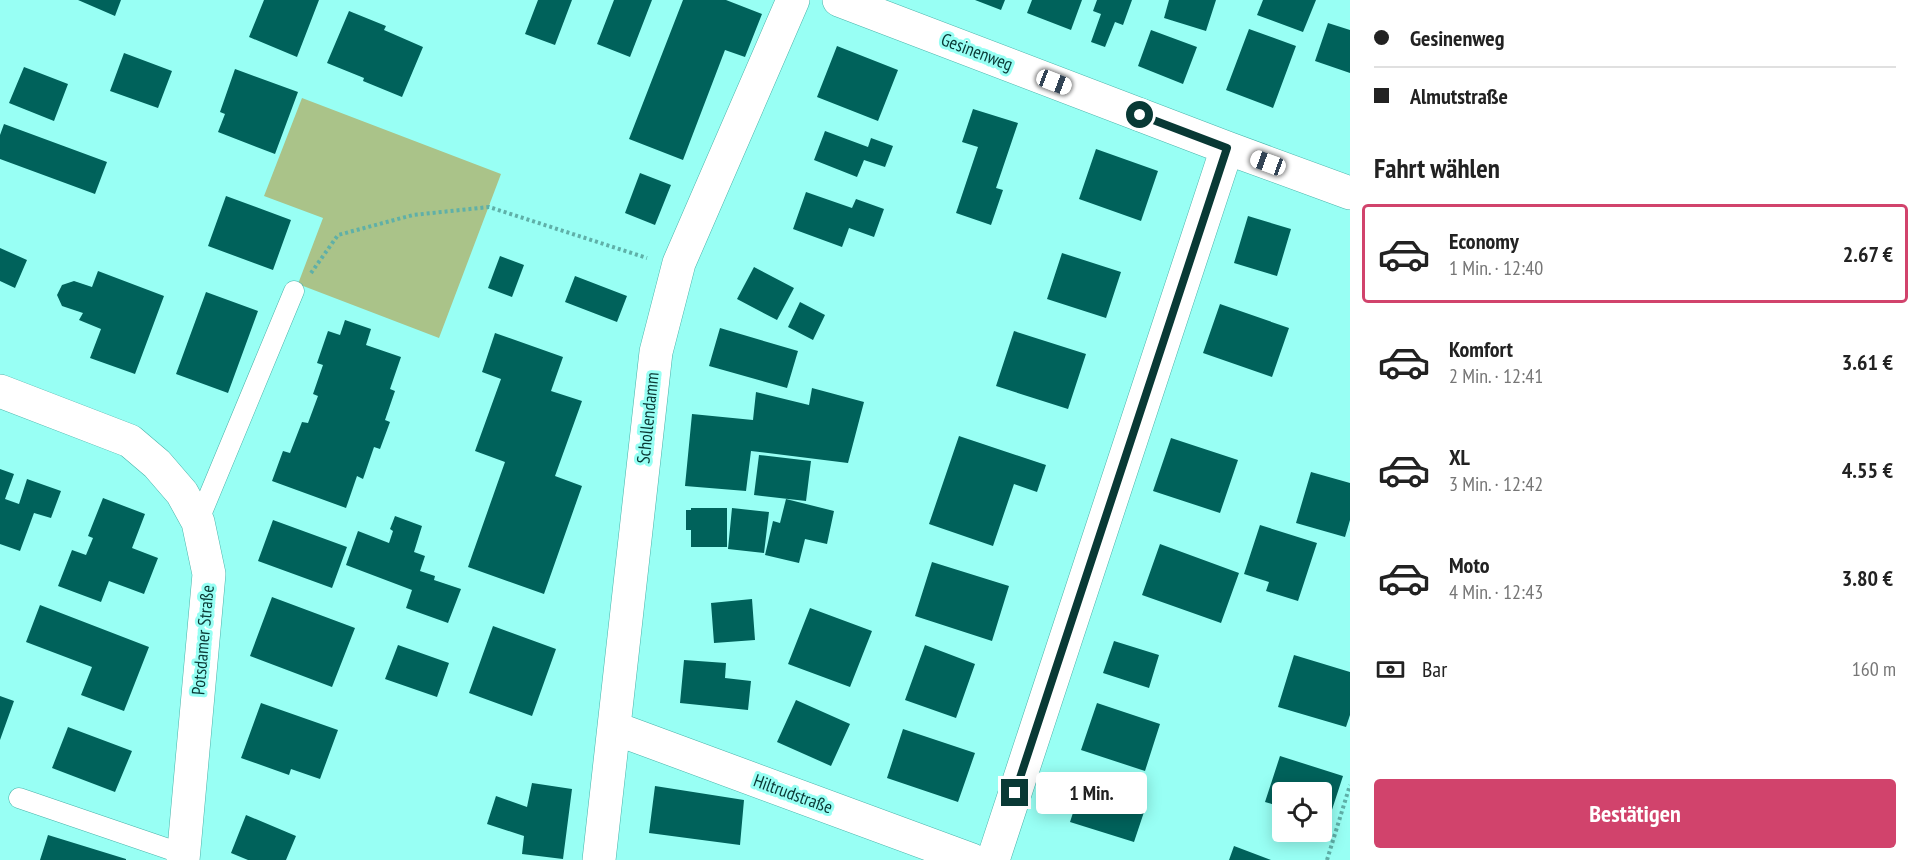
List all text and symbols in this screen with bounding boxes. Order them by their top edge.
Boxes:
text: Gesinenweg [1410,24,1504,52]
street label: Gesinenweg [938,27,1016,76]
car [1034,67,1074,97]
text: Almutstraße [1410,82,1508,110]
route start [1126,101,1153,128]
car [1248,148,1288,178]
text: Fahrt wählen [1374,151,1500,185]
icon: car [1377,227,1431,281]
text: Economy [1449,227,1519,255]
text: 2.67 € [1843,240,1893,268]
text: 1 Min. · 12:40 [1449,255,1543,281]
icon: car [1377,335,1431,389]
text: Komfort [1449,335,1513,363]
text: 3.61 € [1842,348,1893,376]
text: 2 Min. · 12:41 [1449,363,1543,389]
street label: Schollendamm [631,371,664,465]
icon: car [1377,443,1431,497]
text: XL [1449,443,1470,471]
text: 4.55 € [1842,456,1893,484]
text: 3 Min. · 12:42 [1449,471,1543,497]
icon: car [1377,551,1431,605]
text: Moto [1449,551,1490,579]
text: 3.80 € [1842,564,1893,592]
text: 4 Min. · 12:43 [1449,579,1543,605]
street label: Potsdamer Straße [186,584,219,696]
icon: cash [1374,653,1407,686]
text: Bar [1422,655,1447,683]
text: 160 m [1852,656,1896,682]
street label: Hiltrudstraße [750,769,836,818]
callout: 1 Min. [1036,772,1147,814]
route end [1001,779,1028,806]
button: Bestätigen [1374,779,1896,848]
text: 1 Min. [1069,780,1114,806]
map controls [1272,782,1332,842]
button: locate [1272,782,1332,842]

